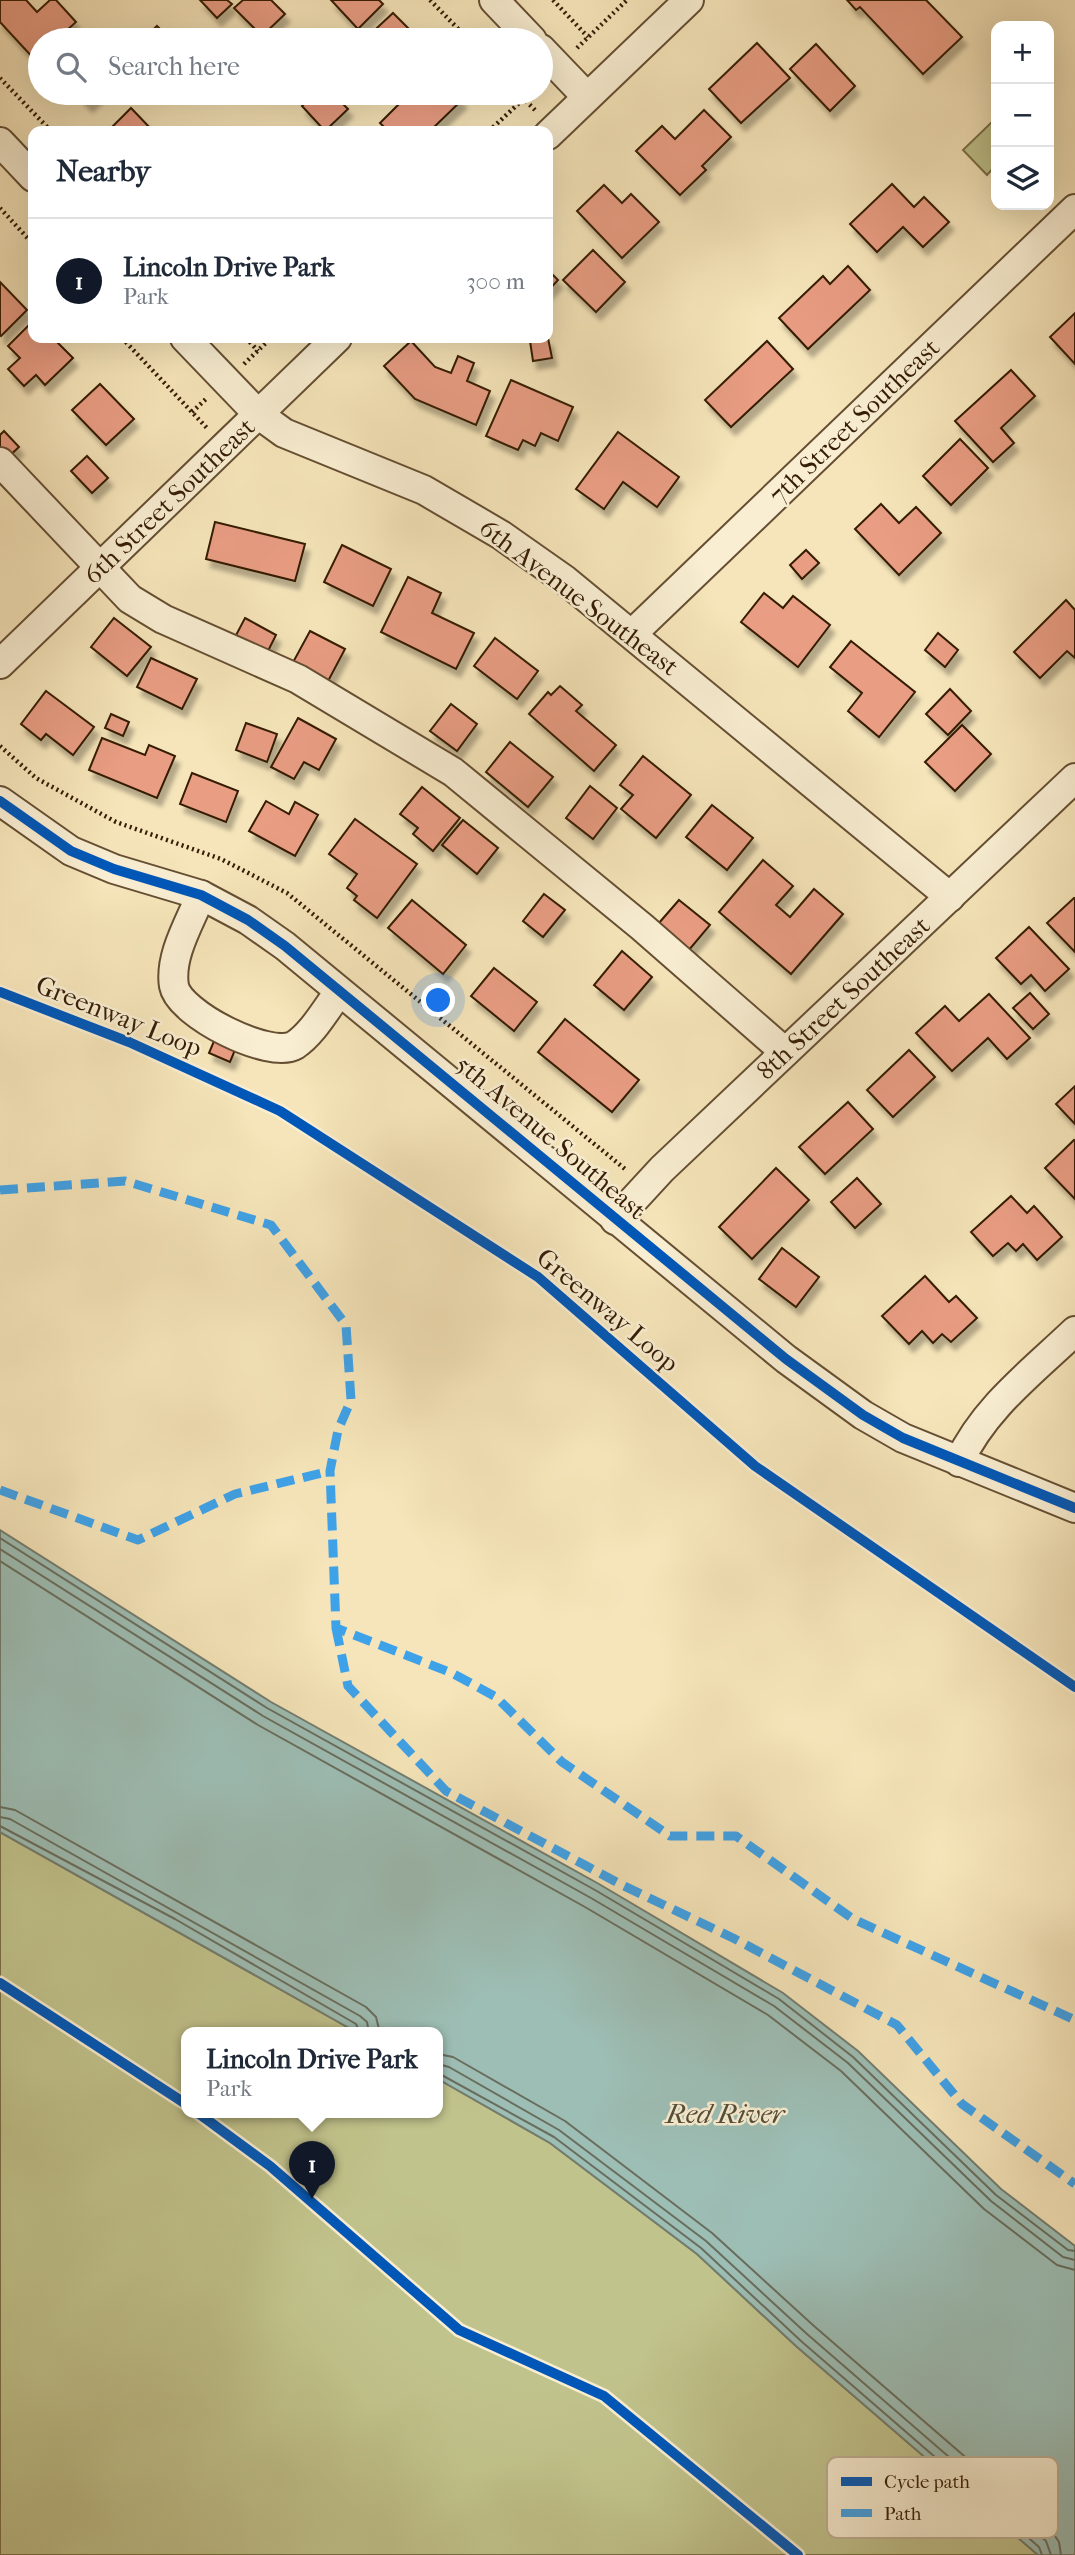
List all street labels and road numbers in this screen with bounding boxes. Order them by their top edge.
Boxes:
street label: 7th Street Southeast [763,332,946,511]
street label: 6th Street Southeast [77,411,262,591]
street label: 6th Avenue Southeast [473,512,685,683]
street label: 8th Street Southeast [750,910,937,1087]
street label: Greenway Loop [31,969,206,1064]
street label: 5th Avenue Southeast [449,1049,653,1226]
street label: Greenway Loop [530,1242,685,1379]

